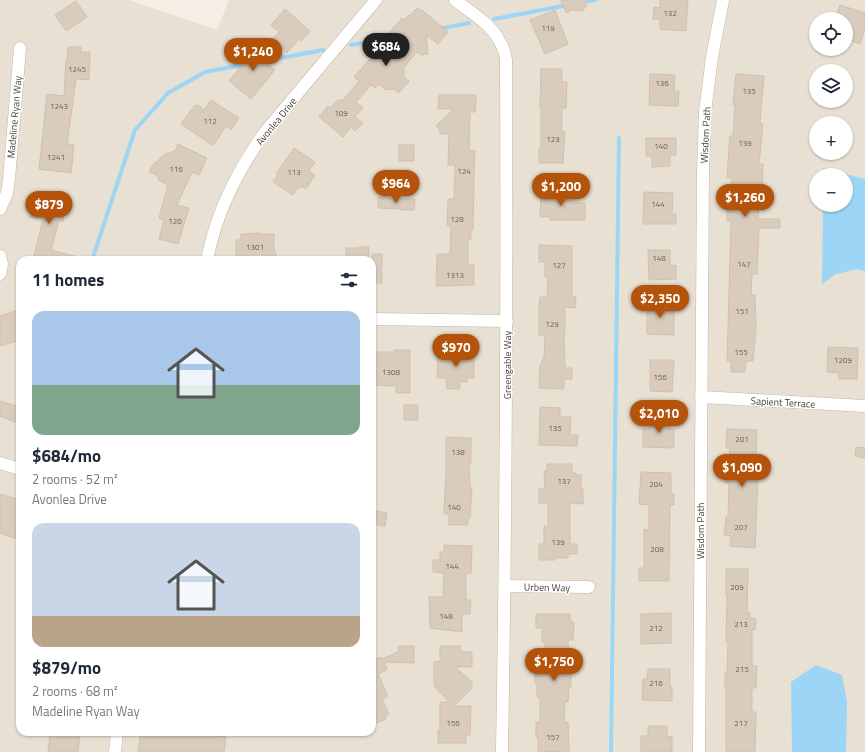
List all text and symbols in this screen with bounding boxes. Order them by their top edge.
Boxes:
house number: 132 [663,7,677,19]
map controls [809,12,853,212]
button: locate [809,12,853,56]
house number: 119 [541,22,555,34]
pin: $684 [362,33,410,67]
text: $684 [371,36,401,56]
pin: $1,240 [220,38,286,72]
text: $1,240 [233,41,273,61]
house number: 1245 [68,63,86,75]
button: layers [809,64,853,108]
street label: Madeline Ryan Way [3,75,26,159]
house number: 136 [655,77,669,89]
house number: 135 [742,85,756,97]
street label: Avonlea Drive [252,94,300,148]
house number: 1243 [50,100,68,112]
street label: Wisdom Path [697,106,714,164]
house number: 109 [334,107,348,119]
house number: 112 [203,115,217,127]
button: + [809,116,853,160]
house number: 123 [546,133,560,145]
house number: 139 [738,137,752,149]
house number: 140 [654,140,668,152]
house number: 1241 [47,151,65,163]
house number: 116 [169,163,183,175]
house number: 124 [457,165,471,177]
house number: 113 [287,166,301,178]
button: − [809,168,853,212]
pin: $964 [372,170,420,204]
text: $964 [381,173,411,193]
pin: $1,200 [528,173,594,207]
text: $1,200 [541,176,581,196]
pin: $1,260 [712,184,778,218]
text: $1,260 [725,187,765,207]
pin: $879 [25,191,73,225]
text: $879 [34,194,64,214]
house number: 144 [651,198,665,210]
house number: 128 [450,213,464,225]
house number: 120 [168,215,182,227]
house number: 1301 [246,241,264,253]
house number: 148 [652,252,666,264]
house number: 147 [737,258,751,270]
house number: 127 [552,259,566,271]
text: 11 homes [32,267,104,293]
icon: filters [338,269,360,291]
house number: 1313 [446,269,464,281]
pin: $2,350 [627,285,693,319]
text: $2,350 [640,288,680,308]
house number: 151 [735,305,749,317]
house number: 129 [545,318,559,330]
street label: Greengable Way [500,331,515,399]
pin: $970 [432,334,480,368]
icon: home [160,337,232,409]
text: $970 [441,337,471,357]
house number: 155 [734,346,748,358]
house number: 1209 [834,354,852,366]
house number: 1308 [382,366,400,378]
house number: 156 [653,371,667,383]
street label: Sapient Terrace [750,393,816,412]
pin: $2,010 [626,400,692,434]
text: $2,010 [639,403,679,423]
house number: 135 [548,422,562,434]
house number: 201 [735,433,749,445]
text: $684/mo [32,443,101,469]
house number: 138 [451,446,465,458]
pin: $1,090 [709,454,775,488]
text: $1,090 [722,457,762,477]
text: 2 rooms · 52 m² [32,469,118,489]
house number: 137 [557,475,571,487]
house number: 204 [649,478,663,490]
text: Avonlea Drive [32,489,107,509]
house number: 140 [447,501,461,513]
street label: Wisdom Path [693,503,708,559]
house number: 207 [734,521,748,533]
house number: 139 [551,536,565,548]
house number: 208 [650,543,664,555]
icon: home [160,549,232,621]
house number: 144 [445,560,459,572]
street label: Urben Way [524,580,570,595]
house number: 209 [730,581,744,593]
house number: 148 [439,610,453,622]
house number: 213 [734,618,748,630]
house number: 212 [649,622,663,634]
pin: $1,750 [521,648,587,682]
text: $1,750 [534,651,574,671]
text: $879/mo [32,655,101,681]
house number: 215 [735,663,749,675]
house number: 216 [649,677,663,689]
text: 2 rooms · 68 m² [32,681,118,701]
text: Madeline Ryan Way [32,701,140,721]
house number: 156 [446,717,460,729]
house number: 217 [734,717,748,729]
house number: 157 [546,731,560,743]

